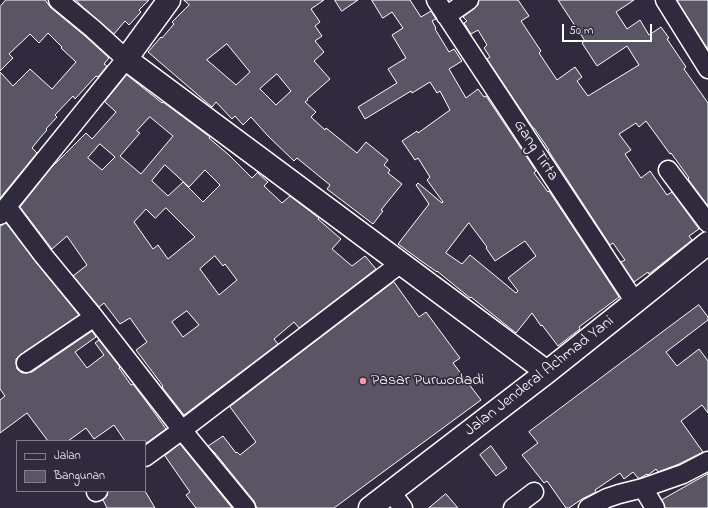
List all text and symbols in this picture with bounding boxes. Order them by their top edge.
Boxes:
scale bar [564,16,654,42]
text: 50 m [569,22,593,40]
street label: Gang Tirta [508,117,562,185]
street label: Jalan Jenderal Achmad Yani [461,313,619,441]
place label: Pasar Purwodadi [371,371,484,391]
marker: Pasar Purwodadi [358,376,368,386]
legend [16,440,146,492]
text: Jalan [54,447,81,465]
text: Bangunan [54,467,105,485]

